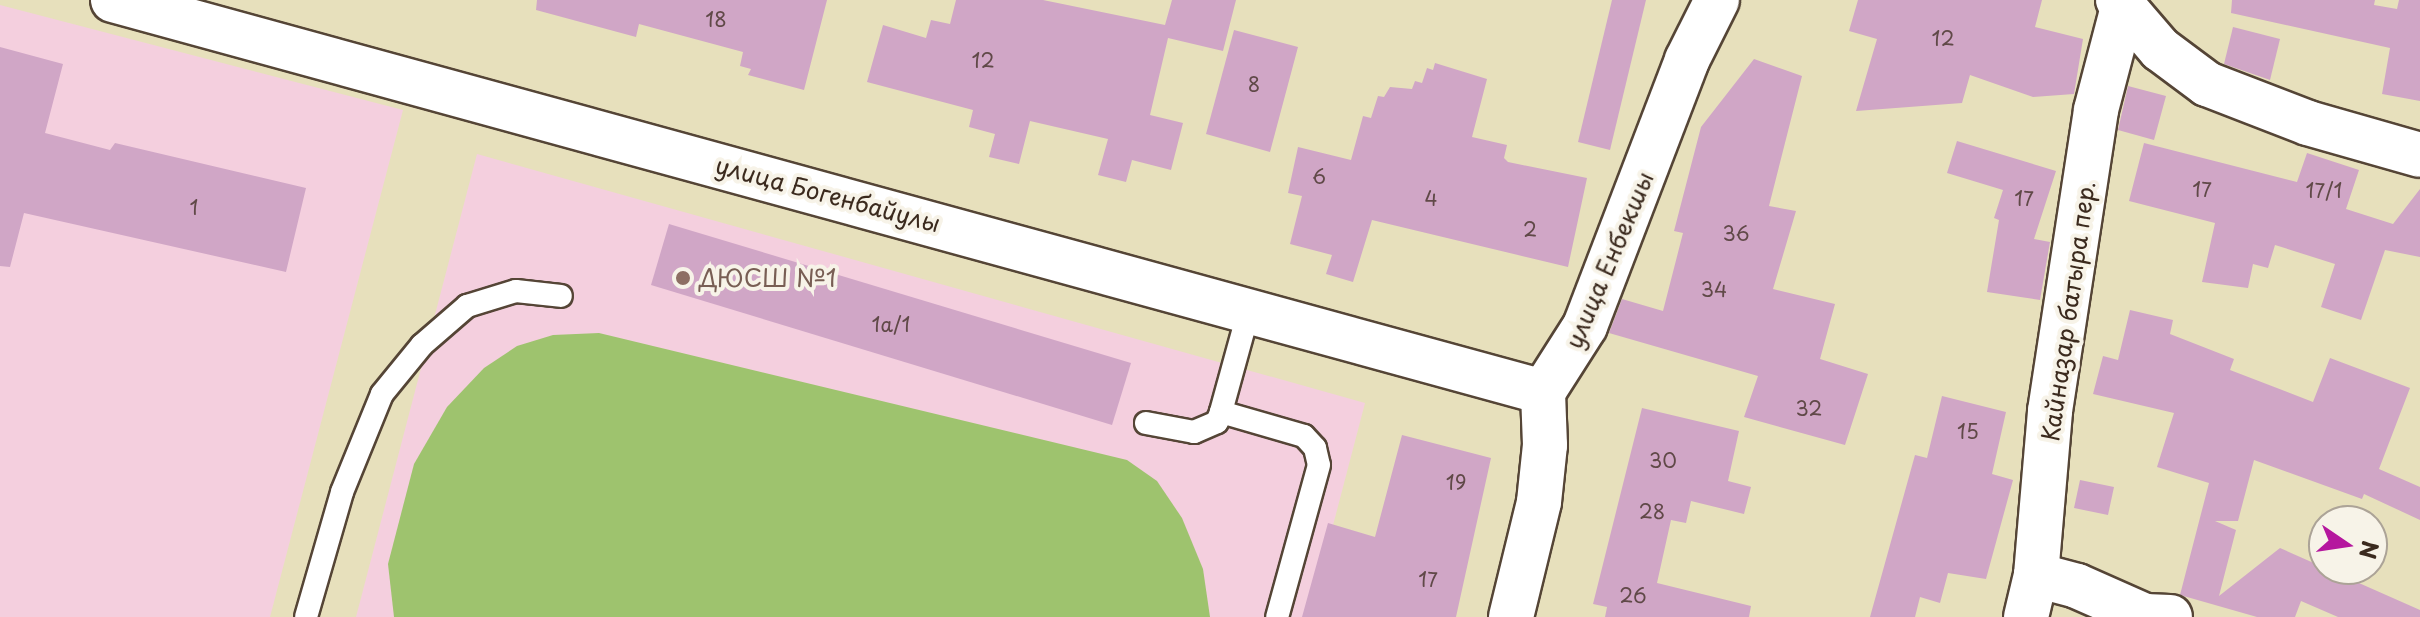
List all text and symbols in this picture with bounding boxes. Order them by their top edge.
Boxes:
house number: 18 [705,7,727,31]
house number: 12 [1931,26,1955,50]
house number: 12 [971,48,995,72]
house number: 8 [1248,72,1260,96]
street label: улица Богенбайулы [712,150,944,238]
house number: 6 [1312,164,1326,188]
street label: улица Енбекшы [1559,167,1659,353]
house number: 17 [2192,177,2212,201]
street label: Кайназар батыра пер. [2035,178,2101,444]
house number: 17/1 [2306,178,2342,202]
house number: 4 [1424,186,1438,210]
house number: 17 [2014,186,2034,210]
house number: 1 [190,195,198,219]
house number: 2 [1523,217,1537,241]
house number: 36 [1722,221,1750,245]
place label: ДЮСШ №1 [699,264,836,292]
marker: ДЮСШ №1 [674,269,692,287]
house number: 34 [1701,277,1727,301]
house number: 1а/1 [872,312,910,336]
house number: 32 [1796,396,1822,420]
house number: 15 [1957,419,1979,443]
house number: 30 [1649,448,1677,472]
house number: 19 [1446,470,1466,494]
house number: 28 [1639,499,1665,523]
north arrow [2308,505,2388,585]
text: N [2352,538,2388,562]
house number: 17 [1418,567,1438,591]
house number: 26 [1619,583,1647,607]

